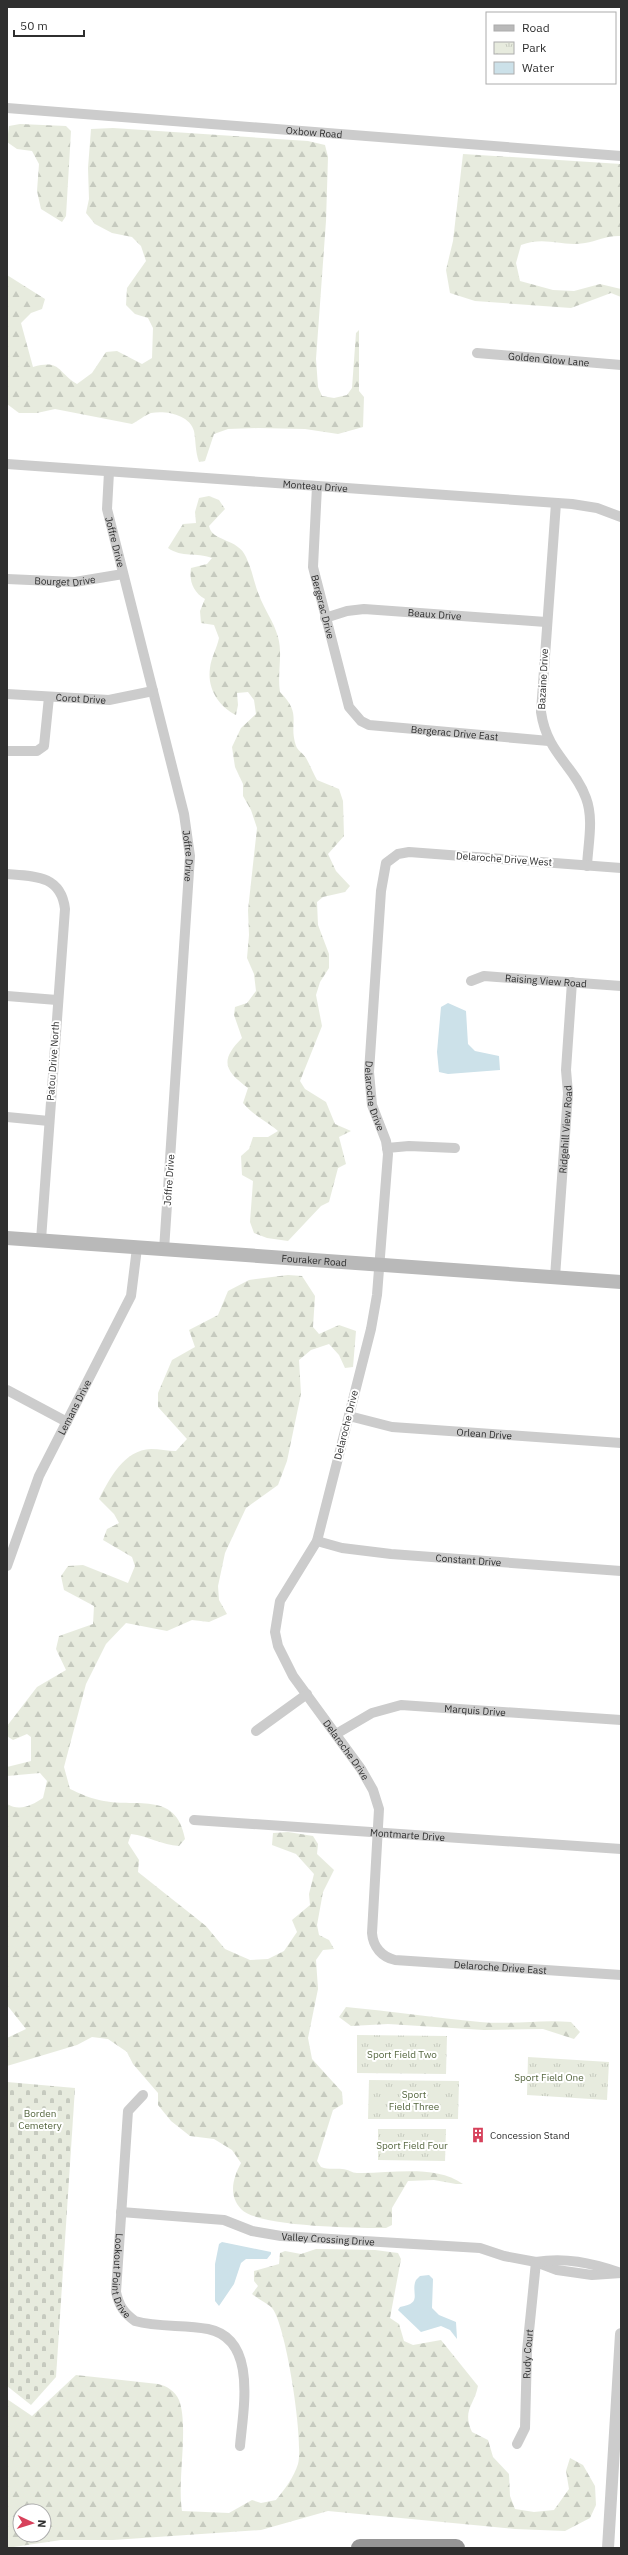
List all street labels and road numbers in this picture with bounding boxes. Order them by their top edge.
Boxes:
street label: Oxbow Road [285,123,343,141]
street label: Golden Glow Lane [508,349,590,369]
street label: Monteau Drive [282,477,349,495]
street label: Joffre Drive [103,515,128,569]
street label: Bourget Drive [34,572,97,589]
street label: Bergerac Drive [309,573,338,641]
street label: Beaux Drive [407,606,462,622]
street label: Bazaine Drive [535,648,551,710]
street label: Corot Drive [55,690,107,706]
street label: Bergerac Drive East [410,722,499,743]
street label: Joffre Drive [180,829,197,883]
street label: Delaroche Drive West [456,849,553,869]
street label: Raising View Road [505,971,587,990]
street label: Patou Drive North [44,1021,62,1101]
street label: Delaroche Drive [362,1060,388,1133]
street label: Ridgehill View Road [556,1085,575,1174]
street label: Joffre Drive [161,1153,177,1206]
street label: Fouraker Road [281,1251,347,1269]
street label: Lemans Drive [55,1377,94,1437]
street label: Delaroche Drive [331,1388,361,1461]
street label: Orlean Drive [456,1425,513,1442]
street label: Constant Drive [435,1551,502,1569]
street label: Marquis Drive [444,1701,507,1719]
street label: Delaroche Drive [320,1717,373,1783]
street label: Montmarte Drive [369,1825,446,1844]
street label: Delaroche Drive East [453,1957,548,1977]
street label: Valley Crossing Drive [281,2230,376,2248]
street label: Lookout Point Drive [109,2233,134,2321]
street label: Rudy Court [520,2328,536,2379]

